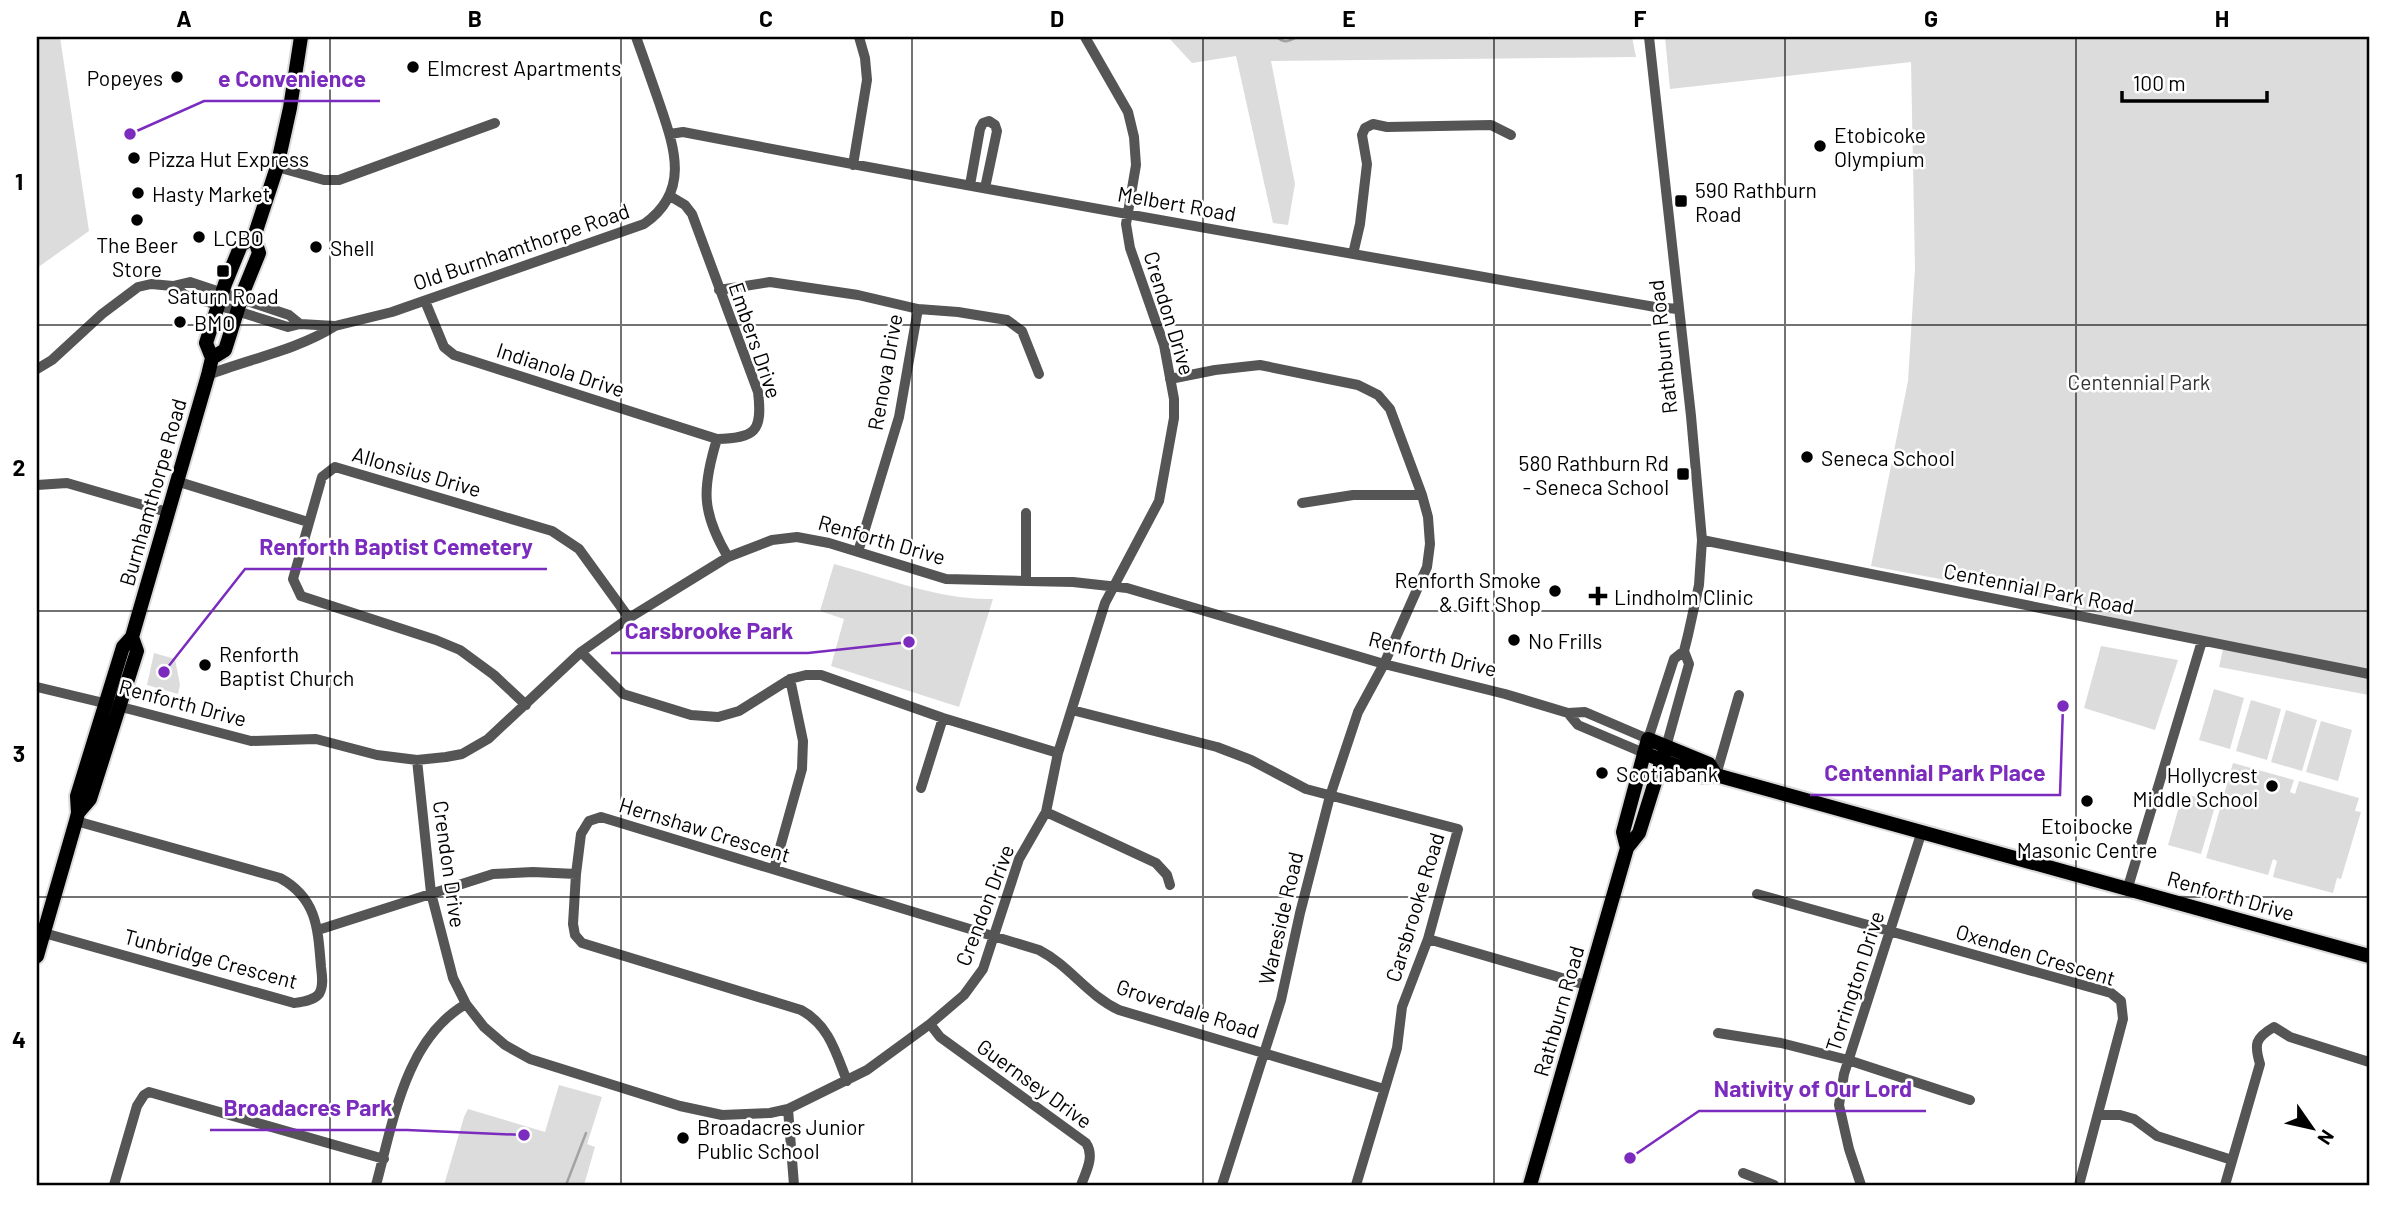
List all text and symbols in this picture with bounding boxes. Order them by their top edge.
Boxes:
text: A [176,4,192,32]
text: B [468,4,482,32]
text: C [759,4,773,32]
text: D [1050,4,1064,32]
text: E [1342,4,1356,32]
text: F [1634,4,1647,32]
text: G [1924,4,1938,32]
text: H [2215,4,2229,32]
place label: Elmcrest Apartments [427,55,621,80]
callout: e Convenience [204,57,380,101]
marker: Elmcrest Apartments [405,59,421,75]
scale bar [2122,60,2268,104]
text: e Convenience [218,64,366,92]
place label: Popeyes [87,65,163,90]
marker: Popeyes [169,69,185,85]
text: 100 m [2133,70,2186,95]
place label: Etobicoke Olympium [1834,122,1926,171]
marker: Etobicoke Olympium [1812,138,1828,154]
place label: Pizza Hut Express [148,146,309,171]
marker: Pizza Hut Express [126,150,142,166]
text: 1 [15,167,23,195]
place label: 590 Rathburn Road [1695,177,1817,226]
street label: Melbert Road [1116,180,1238,226]
place label: Hasty Market [152,181,270,206]
marker: Hasty Market [130,185,146,201]
marker: 590 Rathburn Road [1673,193,1689,209]
street label: Old Burnhamthorpe Road [410,197,632,295]
marker: The Beer Store [129,212,145,228]
place label: LCBO [213,225,264,250]
marker: LCBO [191,229,207,245]
place label: The Beer Store [96,232,178,281]
place label: Shell [330,235,374,260]
marker: Shell [308,239,324,255]
street label: Crendon Drive [1139,248,1201,378]
marker: Saturn Road [215,263,231,279]
street label: Embers Drive [724,279,788,401]
street label: Rathburn Road [1643,279,1681,415]
place label: Saturn Road [167,283,279,308]
place label: BMO [194,310,235,335]
street label: Renova Drive [861,312,907,432]
marker: BMO [172,314,188,330]
street label: Indianola Drive [494,337,628,401]
park label: Centennial Park [2068,369,2210,394]
street label: Burnhamthorpe Road [113,395,191,589]
street label: Allonsius Drive [350,441,484,501]
place label: Seneca School [1821,445,1955,470]
marker: Seneca School [1799,449,1815,465]
place label: 580 Rathburn Rd - Seneca School [1519,450,1669,499]
text: 2 [13,453,25,481]
marker: 580 Rathburn Rd - Seneca School [1675,466,1691,482]
street label: Renforth Drive [816,509,948,569]
callout: Renforth Baptist Cemetery [245,525,547,569]
text: Renforth Baptist Cemetery [259,532,533,560]
street label: Centennial Park Road [1942,557,2136,619]
place label: Renforth Smoke & Gift Shop [1394,567,1541,616]
marker: Renforth Smoke & Gift Shop [1547,583,1563,599]
place label: Lindholm Clinic [1614,584,1753,609]
marker: Lindholm Clinic [1588,586,1608,606]
callout: Carsbrooke Park [611,609,808,653]
text: Carsbrooke Park [625,616,793,644]
street label: Renforth Drive [1366,625,1500,681]
place label: No Frills [1528,628,1602,653]
marker: No Frills [1506,632,1522,648]
place label: Renforth Baptist Church [219,641,354,690]
marker: Renforth Baptist Church [197,657,213,673]
street label: Renforth Drive [116,673,250,731]
text: 3 [13,739,25,767]
callout: Centennial Park Place [1810,751,2060,795]
text: Centennial Park Place [1824,758,2046,786]
place label: Scotiabank [1616,761,1718,786]
place label: Hollycrest Middle School [2132,762,2258,811]
marker: Scotiabank [1594,765,1610,781]
marker: Hollycrest Middle School [2264,778,2280,794]
street label: Hernshaw Crescent [616,791,794,867]
marker: Etoibocke Masonic Centre [2079,793,2095,809]
street label: Crendon Drive [429,799,471,929]
place label: Etoibocke Masonic Centre [2017,813,2157,862]
street label: Carsbrooke Road [1379,829,1449,985]
street label: Crendon Drive [949,841,1019,969]
street label: Wareside Road [1253,849,1307,987]
street label: Renforth Drive [2165,865,2297,925]
street label: Torrington Drive [1820,908,1888,1054]
street label: Oxenden Crescent [1953,918,2119,990]
street label: Tunbridge Crescent [122,923,300,993]
street label: Rathburn Road [1527,943,1589,1079]
street label: Groverdale Road [1113,973,1263,1043]
text: 4 [12,1025,26,1053]
street label: Guernsey Drive [973,1033,1097,1133]
callout: Nativity of Our Lord [1699,1067,1926,1111]
text: Nativity of Our Lord [1714,1074,1912,1102]
callout: Broadacres Park [210,1086,407,1130]
north arrow [2276,1092,2346,1162]
text: Broadacres Park [223,1093,393,1121]
place label: Broadacres Junior Public School [697,1114,865,1163]
text: N [2313,1126,2340,1149]
marker: Broadacres Junior Public School [675,1130,691,1146]

